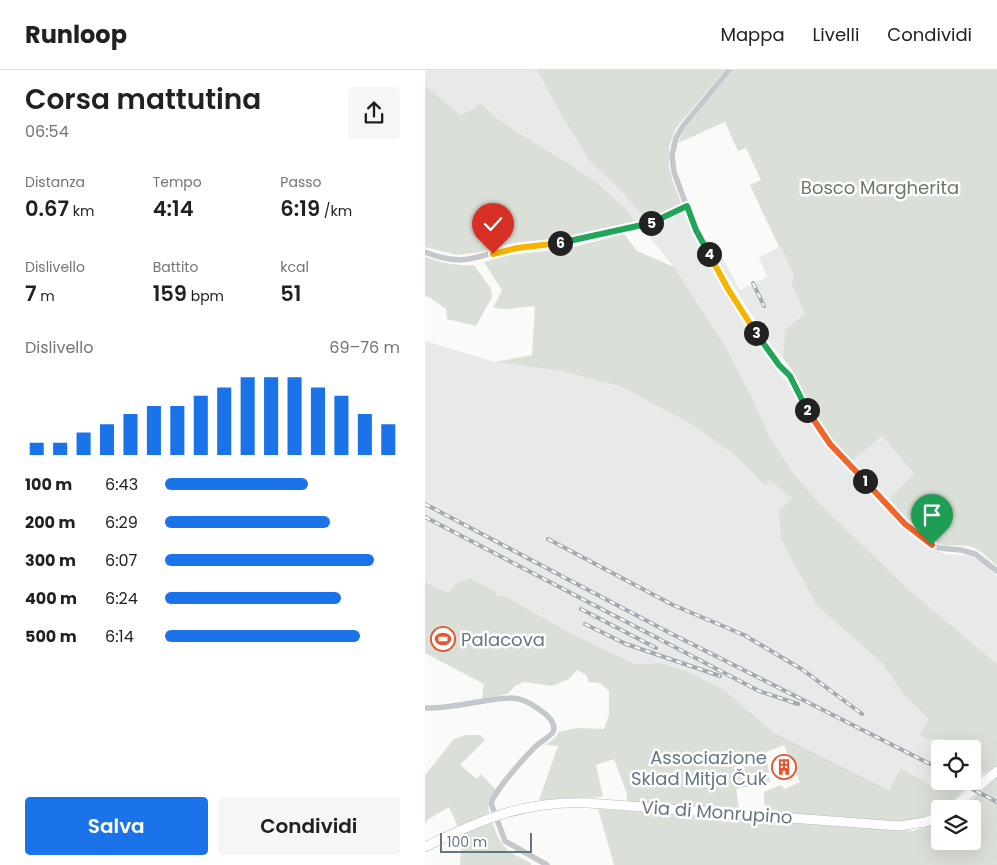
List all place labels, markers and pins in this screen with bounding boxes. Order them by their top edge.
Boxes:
pin [472,203,514,254]
pin: 5 [639,210,663,236]
pin: 6 [547,230,573,256]
pin: 4 [697,242,721,266]
pin: 3 [743,320,769,346]
pin: 2 [795,398,819,422]
pin: 1 [853,468,877,494]
pin [911,494,953,545]
sports icon: Palacova [430,626,456,652]
place label: Palacova [461,627,545,652]
place label: Associazione Sklad Mitja Čuk [631,745,768,791]
building icon: Associazione Sklad Mitja Čuk [771,754,797,780]

